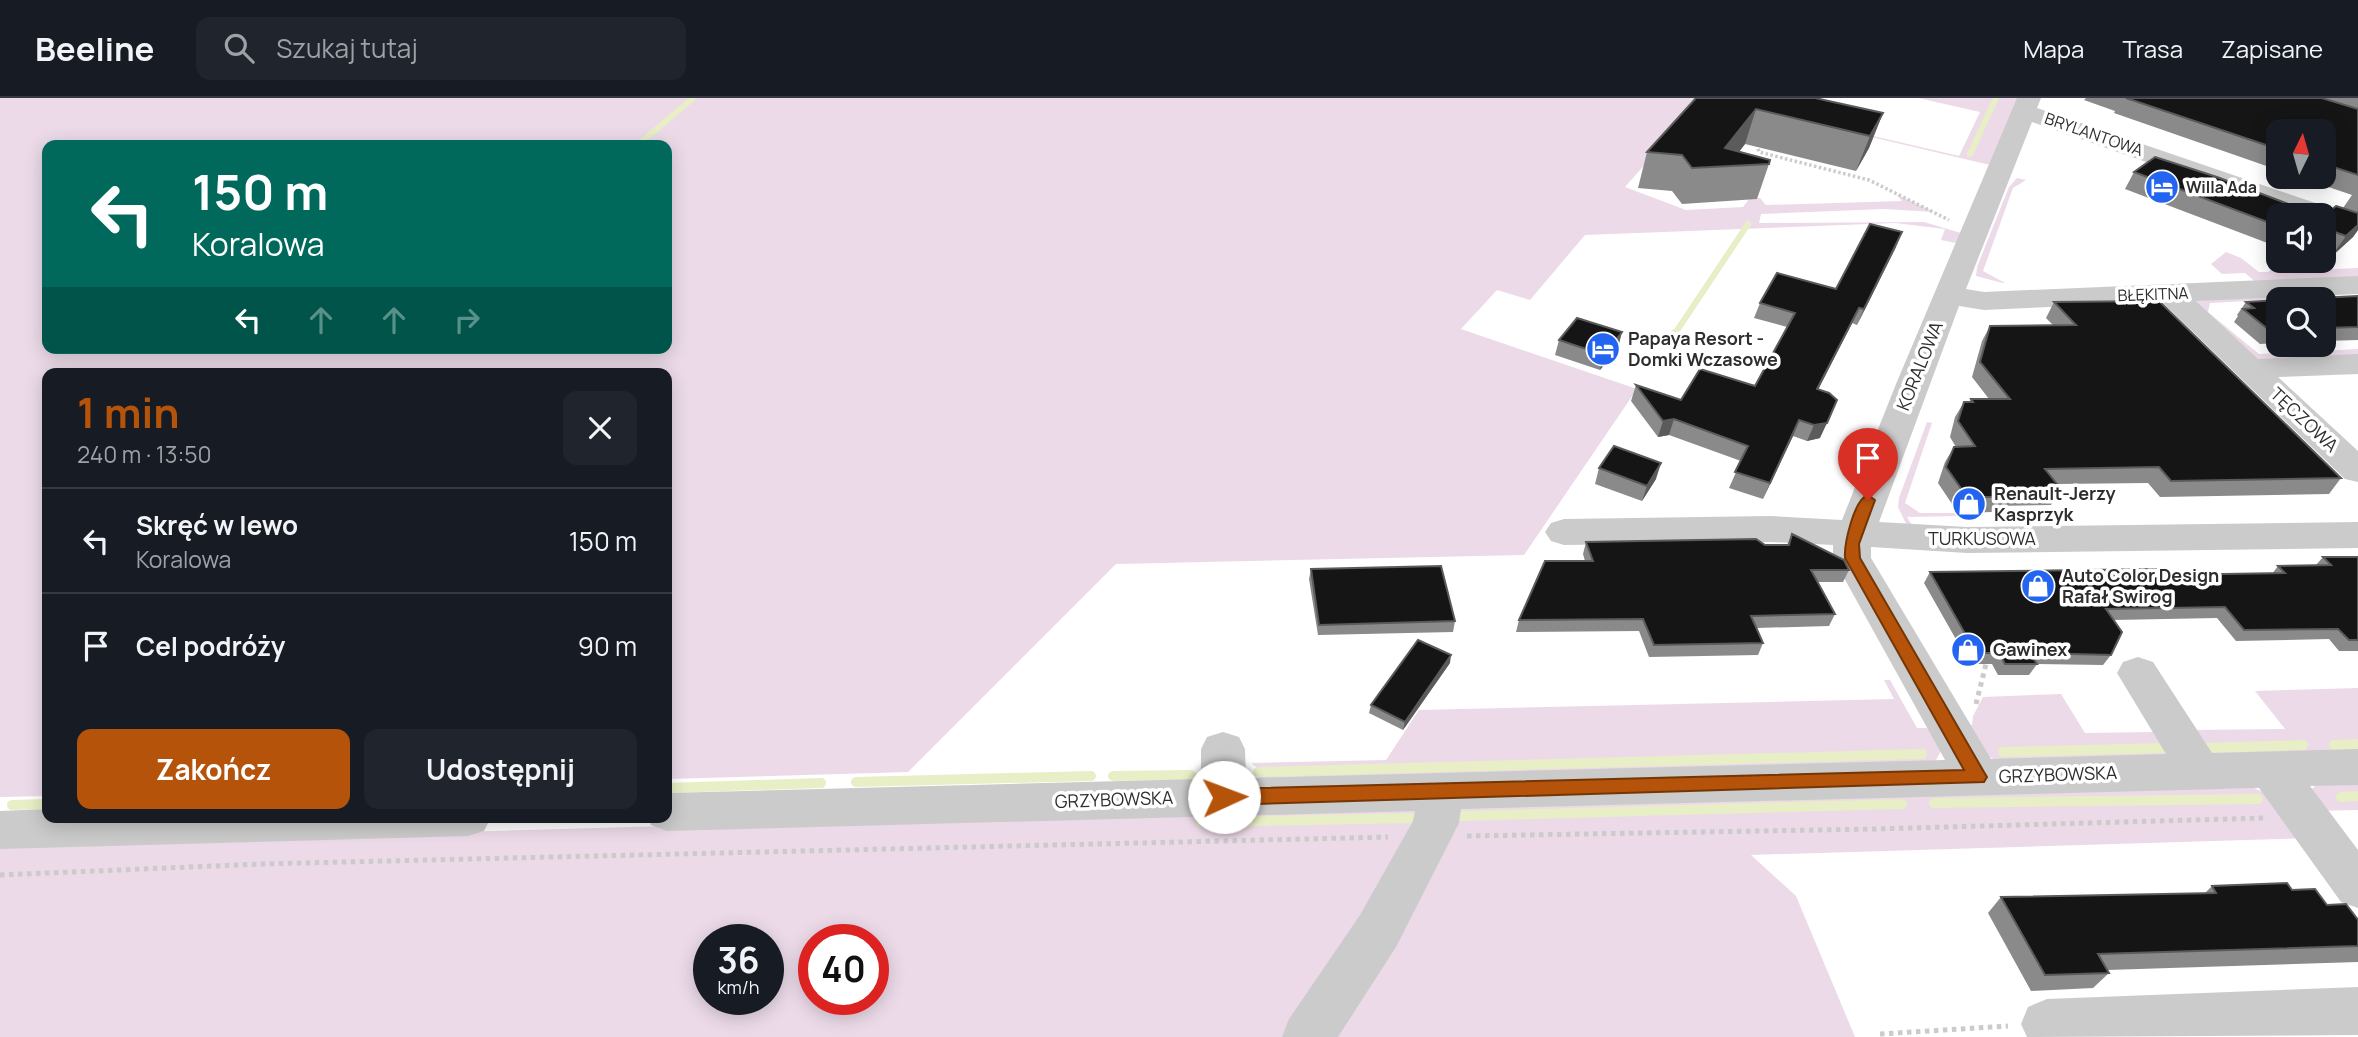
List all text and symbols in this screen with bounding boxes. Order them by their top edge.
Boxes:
search box [196,17,686,80]
text: Beeline [35,26,154,71]
icon: search [220,29,258,67]
text: Szukaj tutaj [276,30,418,66]
text: Mapa [2023,32,2084,65]
text: Trasa [2122,32,2183,65]
text: Zapisane [2221,32,2323,65]
street label: BRYLANTOWA [2042,107,2146,161]
north arrow [2266,119,2336,189]
map controls [2266,119,2336,357]
text: 150 m [192,158,328,225]
icon: left [77,168,168,259]
hotel icon: Willa Ada [2143,168,2181,206]
place label: Willa Ada [2186,176,2257,198]
button: sound [2266,203,2336,273]
text: Koralowa [192,222,324,266]
street label: BŁĘKITNA [2117,282,2189,306]
button: search [2266,287,2336,357]
icon: left [229,301,267,339]
icon: ahead [302,301,340,339]
icon: ahead [375,301,413,339]
icon: right [448,301,486,339]
street label: KORALOWA [1890,317,1948,414]
place label: Papaya Resort - Domki Wczasowe [1628,326,1778,371]
hotel icon: Papaya Resort - Domki Wczasowe [1584,330,1622,368]
street label: TĘCZOWA [2266,382,2344,457]
text: 1 min [77,383,180,441]
button: close [563,391,637,465]
pin [1838,428,1898,500]
text: 240 m · 13:50 [77,438,212,470]
icon: arrive [1849,439,1887,477]
place label: Renault-Jerzy Kasprzyk [1994,481,2116,526]
shop icon: Renault-Jerzy Kasprzyk [1950,485,1988,523]
text: Skręć w lewo [136,507,298,543]
icon: left [77,522,115,560]
text: 150 m [569,523,637,559]
street label: TURKUSOWA [1928,526,2037,550]
text: Koralowa [136,543,231,575]
place label: Auto Color Design Rafał Swirog [2062,563,2219,608]
shop icon: Auto Color Design Rafał Swirog [2019,567,2057,605]
icon: arrive [77,627,115,665]
text: Cel podróży [136,628,285,664]
text: 90 m [578,628,637,664]
shop icon: Gawinex [1949,631,1987,669]
place label: Gawinex [1993,637,2067,661]
button: Zakończ [77,729,350,809]
button: Udostępnij [364,729,637,809]
position arrow [1187,760,1261,834]
street label: GRZYBOWSKA [1998,760,2118,788]
street label: GRZYBOWSKA [1054,785,1174,813]
speed limit sign: 40 [798,924,889,1015]
text: 36 [717,936,760,984]
text: km/h [718,975,759,999]

